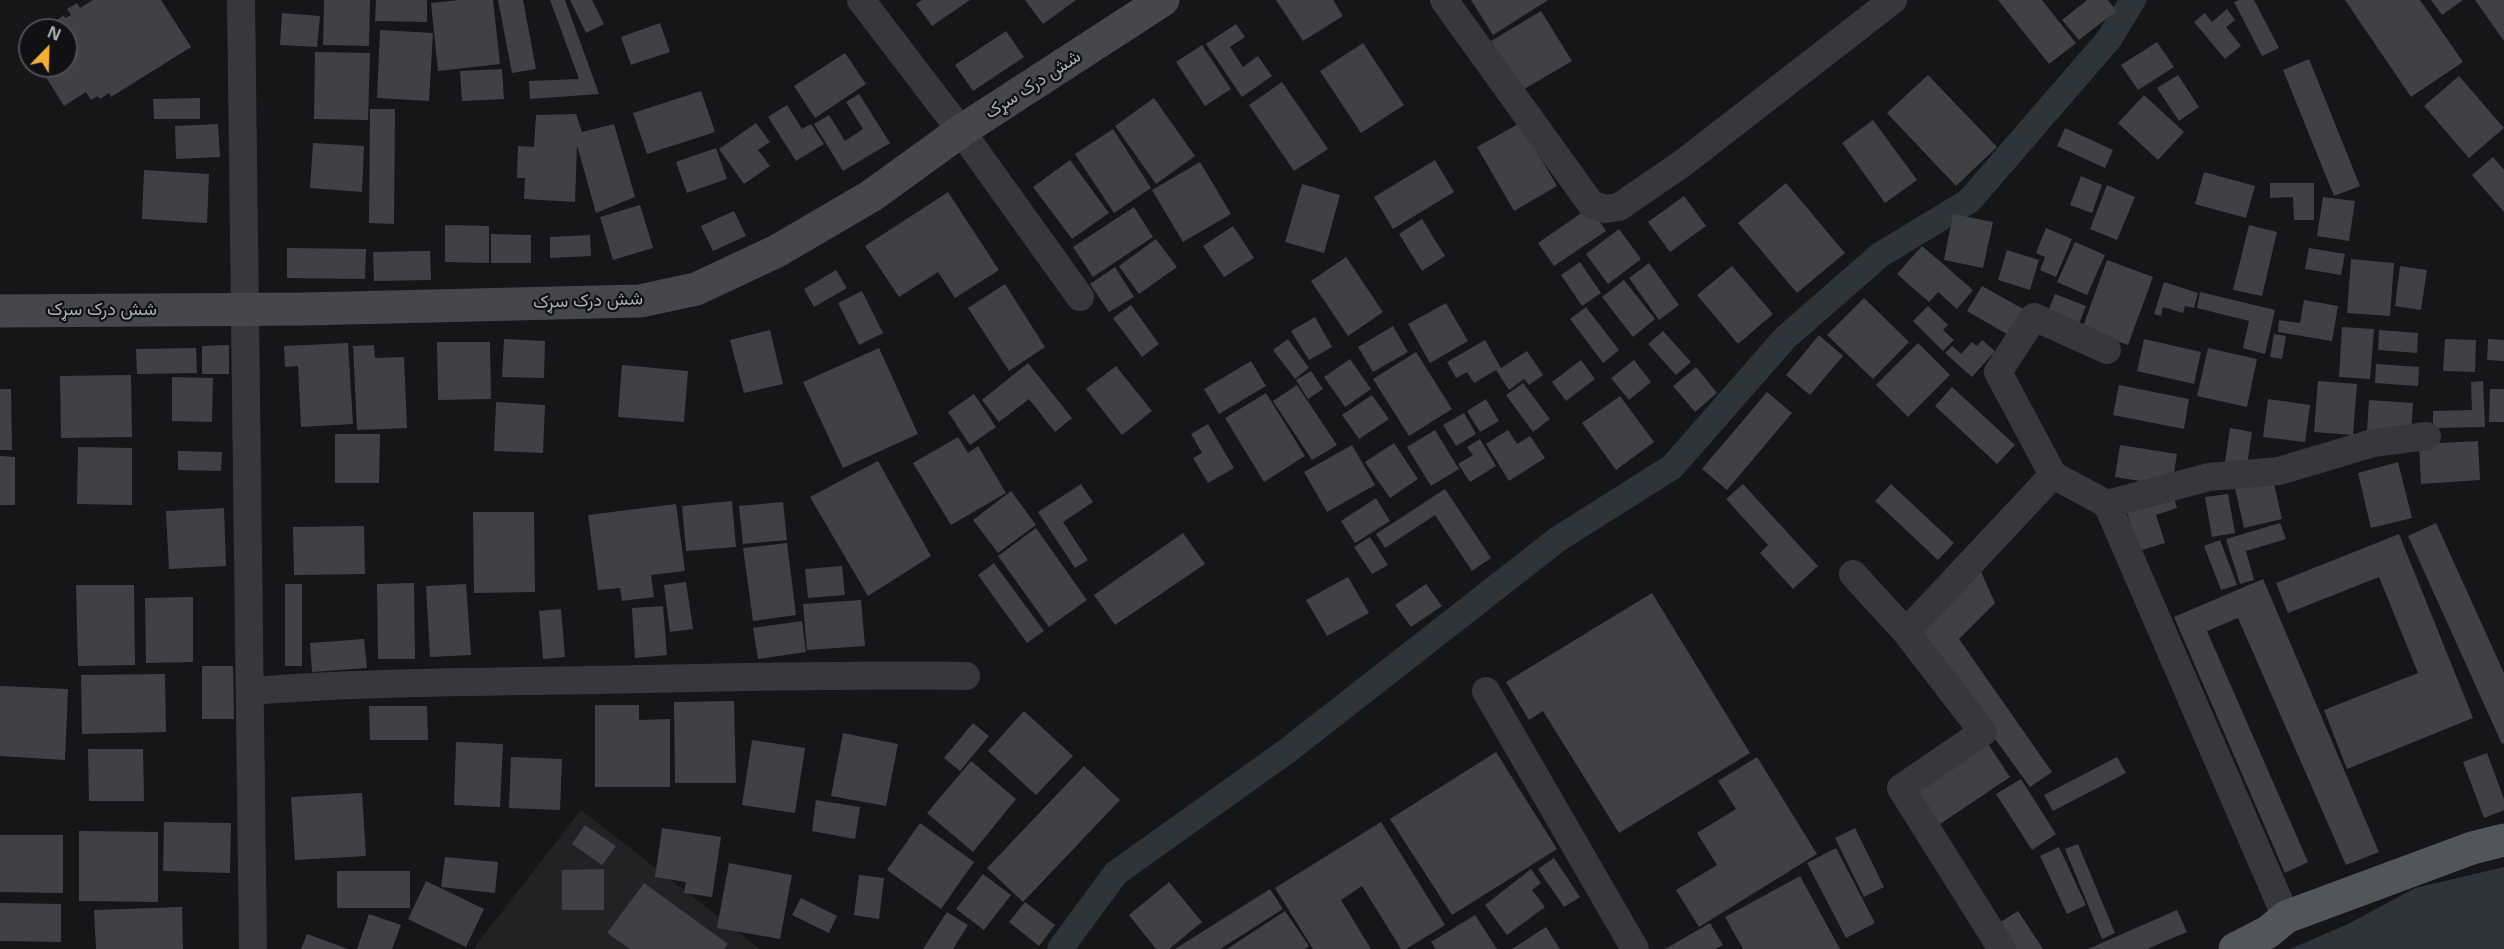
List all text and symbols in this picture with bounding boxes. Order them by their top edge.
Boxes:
north arrow [18,18,78,78]
text: N [44,21,65,46]
street label: شش درک سړک [981,46,1085,124]
street label: شش درک سړک [533,288,643,314]
street label: شش درک سړک [47,299,157,321]

